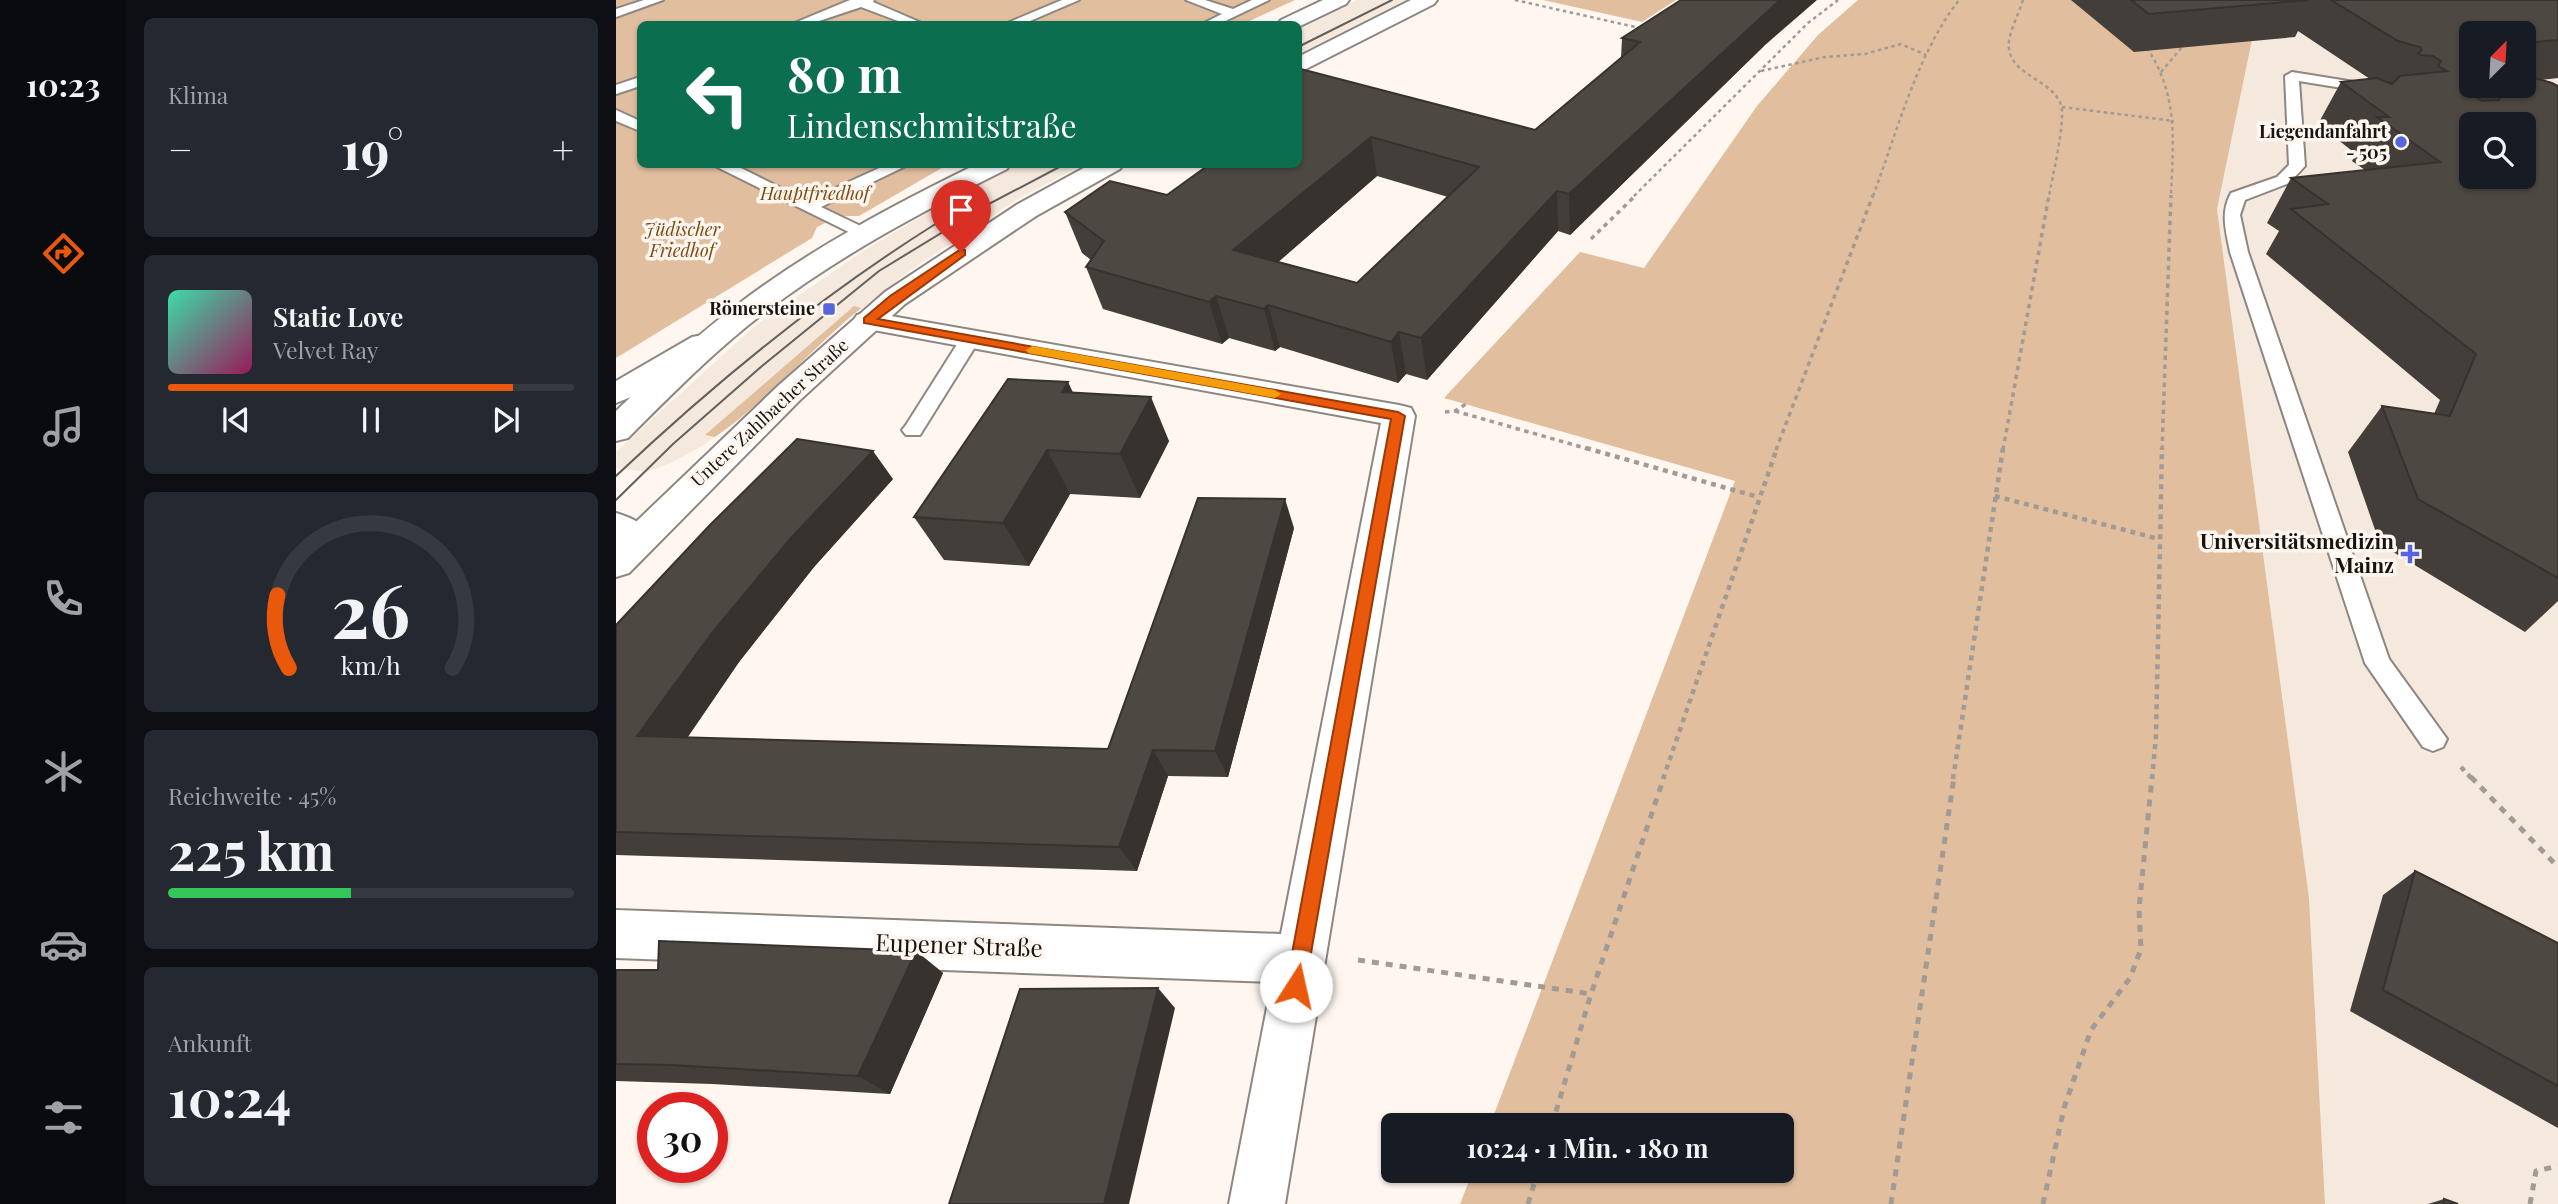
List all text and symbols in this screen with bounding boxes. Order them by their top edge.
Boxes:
north arrow [2459,21,2536,98]
map controls [2459,21,2536,189]
text: 80 m [787,40,902,105]
icon: left [672,49,763,140]
text: 10:23 [26,62,100,105]
text: Klima [168,79,228,110]
text: Lindenschmitstraße [787,103,1077,146]
button: search [2459,112,2536,189]
text: 19° [341,114,404,183]
place label: Liegendanfahrt - 505 [2259,119,2388,164]
text: − [168,123,193,174]
text: + [552,123,574,174]
marker: Liegendanfahrt - 505 [2393,134,2409,150]
pin [931,180,991,252]
park label: Hauptfriedhof [759,181,873,205]
icon: arrive [942,191,980,229]
park label: Jüdischer Friedhof [644,217,722,262]
icon: directions [39,229,88,278]
place label: Römersteine [709,296,815,320]
text: Static Love [273,299,403,334]
marker: Römersteine [821,301,837,317]
street label: Untere Zahlbacher Straße [685,333,853,492]
text: Velvet Ray [273,334,378,365]
icon: previous [217,401,255,439]
icon: pause [352,401,390,439]
icon: next [487,401,525,439]
icon: music [39,402,88,451]
place label: Universitätsmedizin Mainz [2200,526,2394,578]
marker: Universitätsmedizin Mainz [2400,544,2420,564]
text: 26 [332,559,410,656]
icon: phone [39,574,88,623]
text: km/h [341,648,401,681]
icon: climate [39,747,88,796]
text: Reichweite · 45% [168,780,336,811]
text: 225 km [168,815,334,884]
icon: car [39,920,88,969]
street label: Eupener Straße [875,925,1043,963]
position arrow [1259,949,1333,1023]
text: Ankunft [168,1027,252,1058]
text: 10:24 [168,1062,291,1131]
speed limit sign: 30 [637,1092,728,1183]
icon: filters [39,1093,88,1142]
text: 10:24 · 1 Min. · 180 m [1466,1130,1709,1165]

